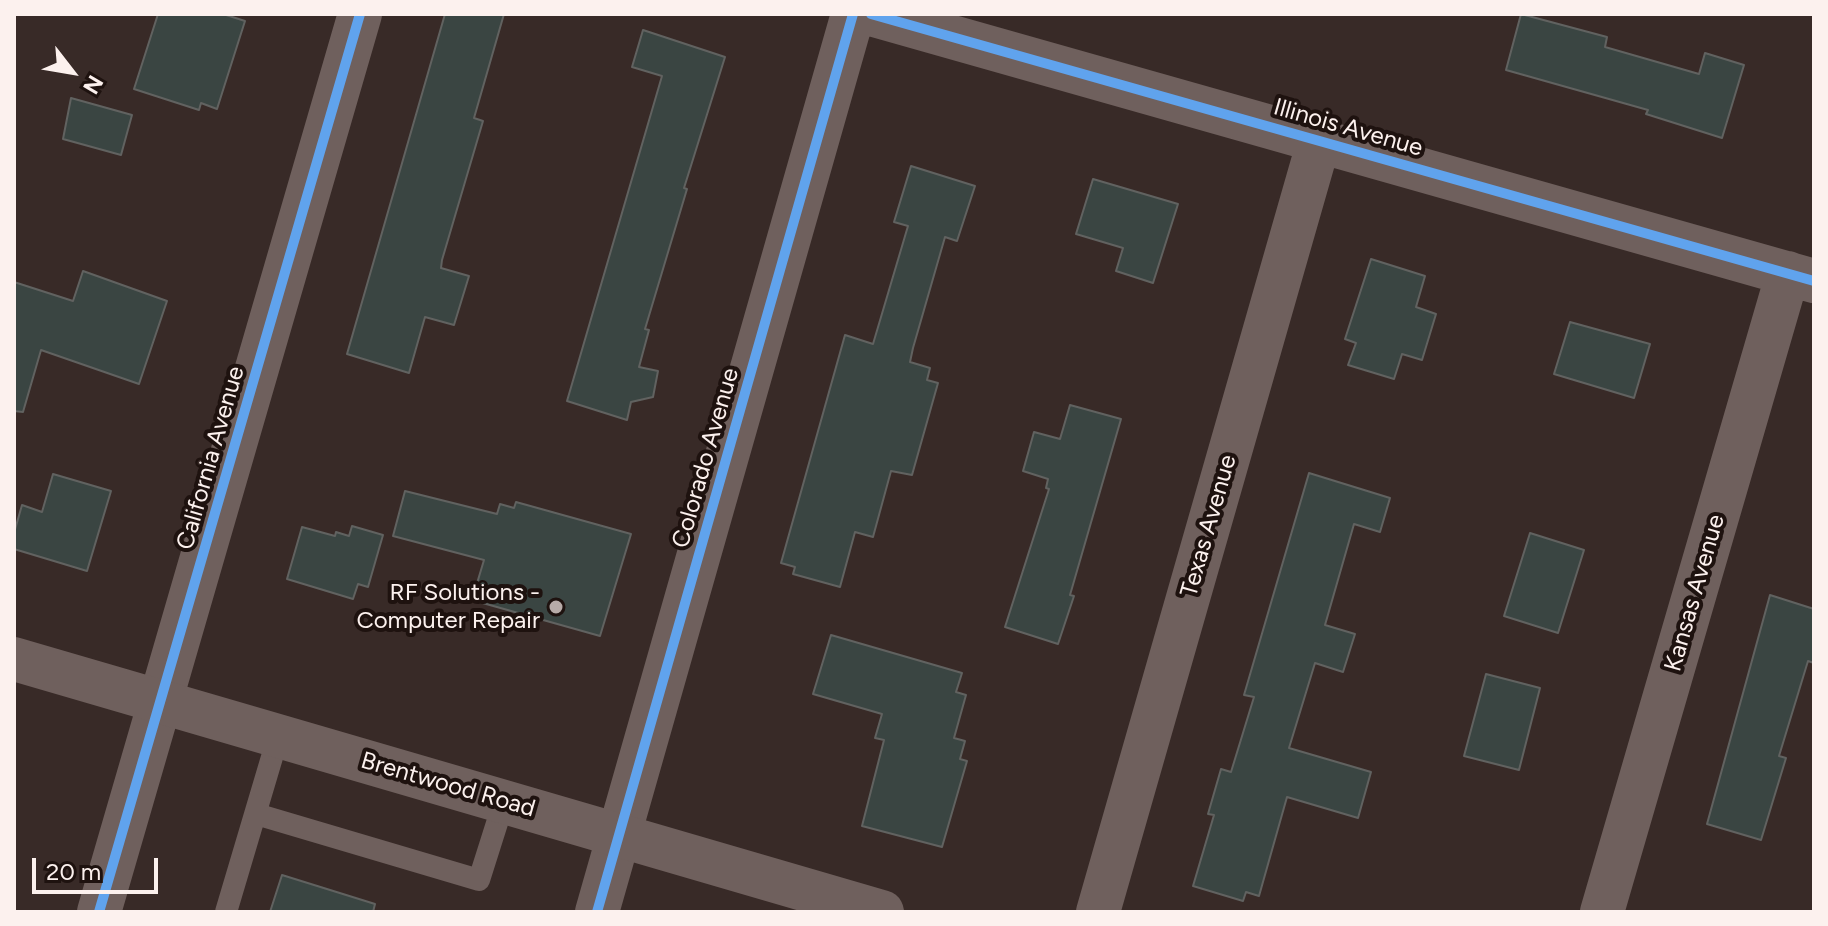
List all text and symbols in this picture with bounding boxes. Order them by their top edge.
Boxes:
north arrow [32,32,112,112]
text: N [77,70,109,99]
street label: Illinois Avenue [1270,93,1426,163]
street label: California Avenue [171,363,251,553]
street label: Colorado Avenue [667,365,745,551]
street label: Texas Avenue [1175,452,1243,600]
street label: Kansas Avenue [1659,511,1731,675]
place label: RF Solutions - Computer Repair [356,579,540,635]
marker: RF Solutions - Computer Repair [547,598,565,616]
street label: Brentwood Road [358,746,538,824]
scale bar [36,842,162,892]
text: 20 m [46,857,101,886]

